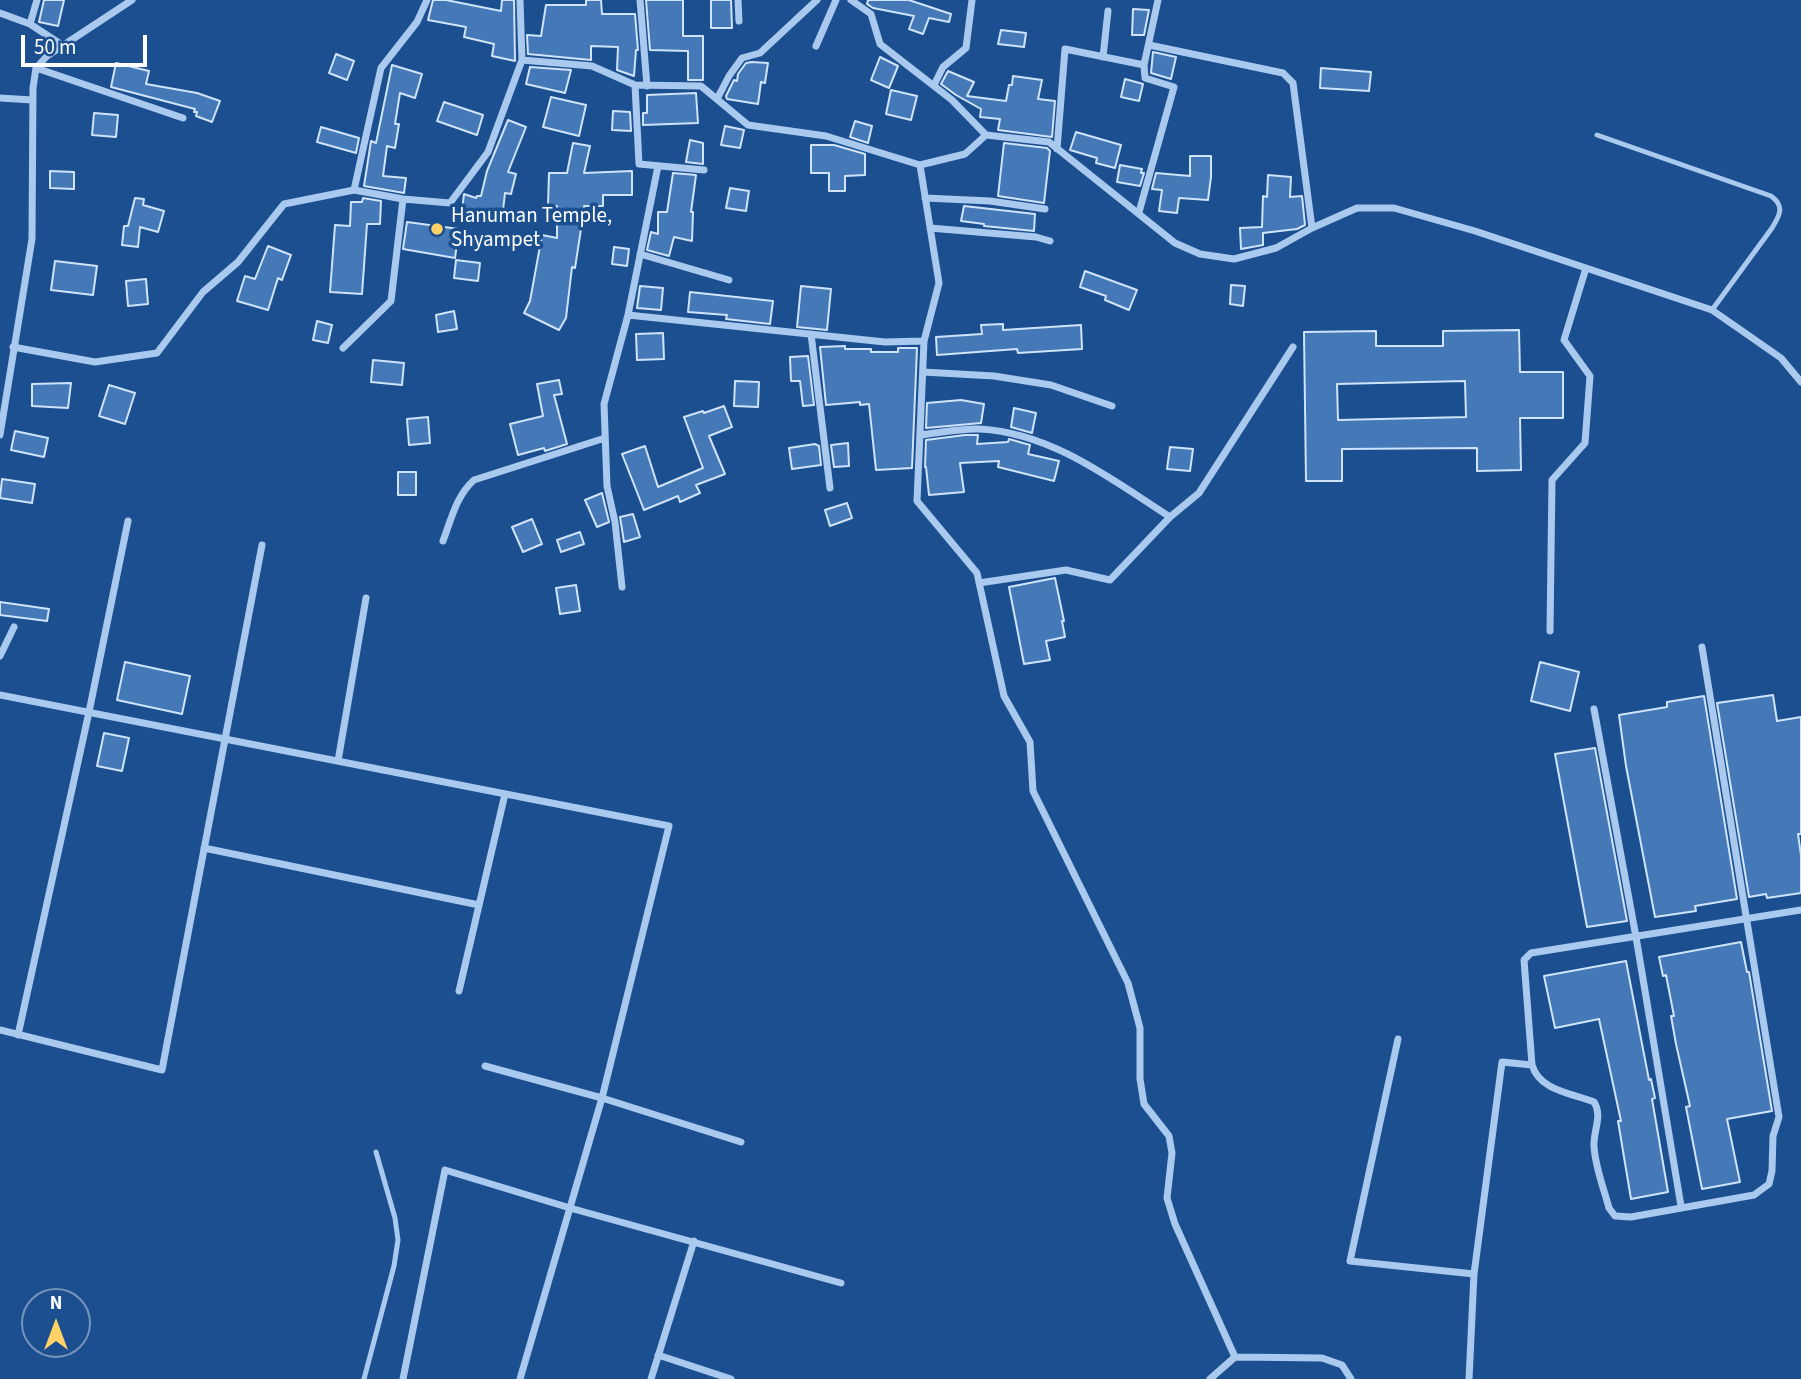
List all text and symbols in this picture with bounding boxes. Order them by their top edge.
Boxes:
scale bar [24,21,150,65]
text: 50 m [34,32,76,62]
place label: Hanuman Temple, Shyampet [451,204,612,254]
marker: Hanuman Temple, Shyampet [429,221,445,237]
north arrow [21,1288,91,1358]
text: N [50,1290,62,1317]

